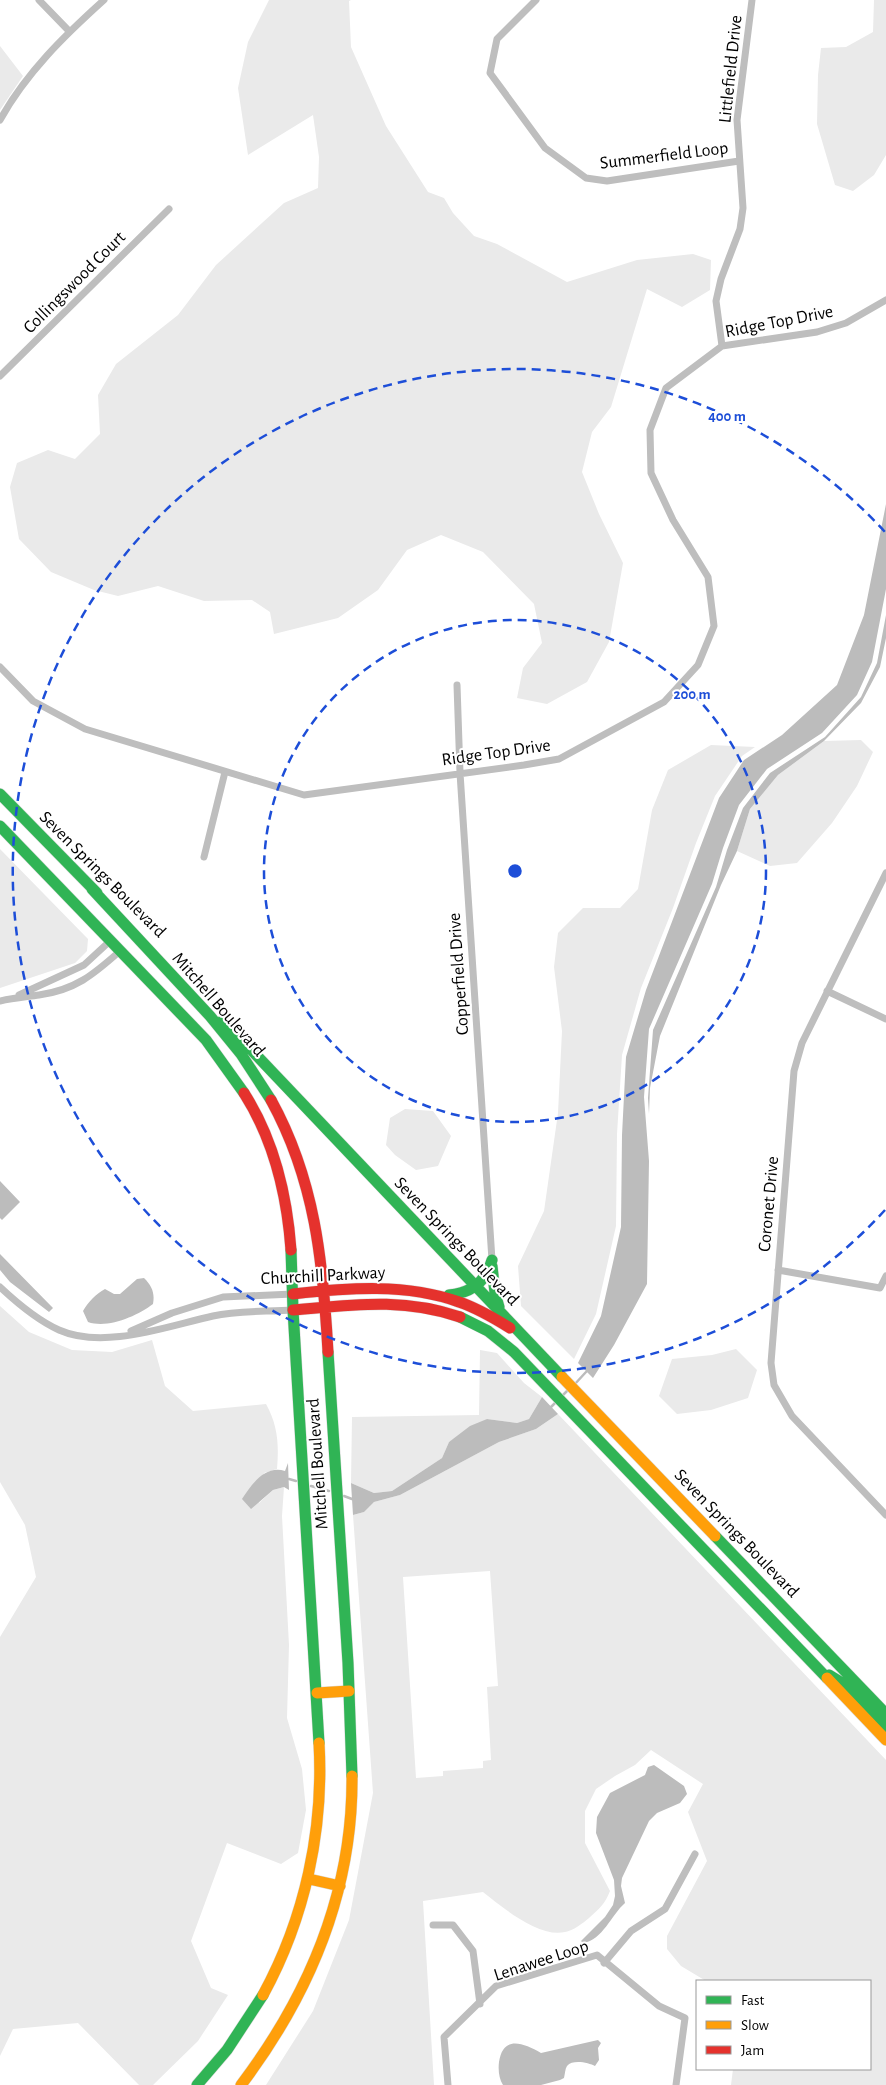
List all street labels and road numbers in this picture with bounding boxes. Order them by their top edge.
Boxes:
street label: Littlefield Drive [716,14,746,124]
street label: Summerfield Loop [599,139,729,173]
street label: Collingswood Court [20,228,129,337]
street label: Ridge Top Drive [724,303,835,341]
street label: Ridge Top Drive [441,736,552,770]
street label: Seven Springs Boulevard [36,808,169,941]
street label: Copperfield Drive [446,912,472,1036]
street label: Mitchell Boulevard [168,949,268,1060]
street label: Coronet Drive [756,1156,782,1253]
street label: Seven Springs Boulevard [391,1174,522,1309]
street label: Churchill Parkway [260,1264,386,1288]
street label: Mitchell Boulevard [304,1398,332,1530]
street label: Seven Springs Boulevard [671,1466,802,1601]
street label: Lenawee Loop [492,1937,591,1985]

